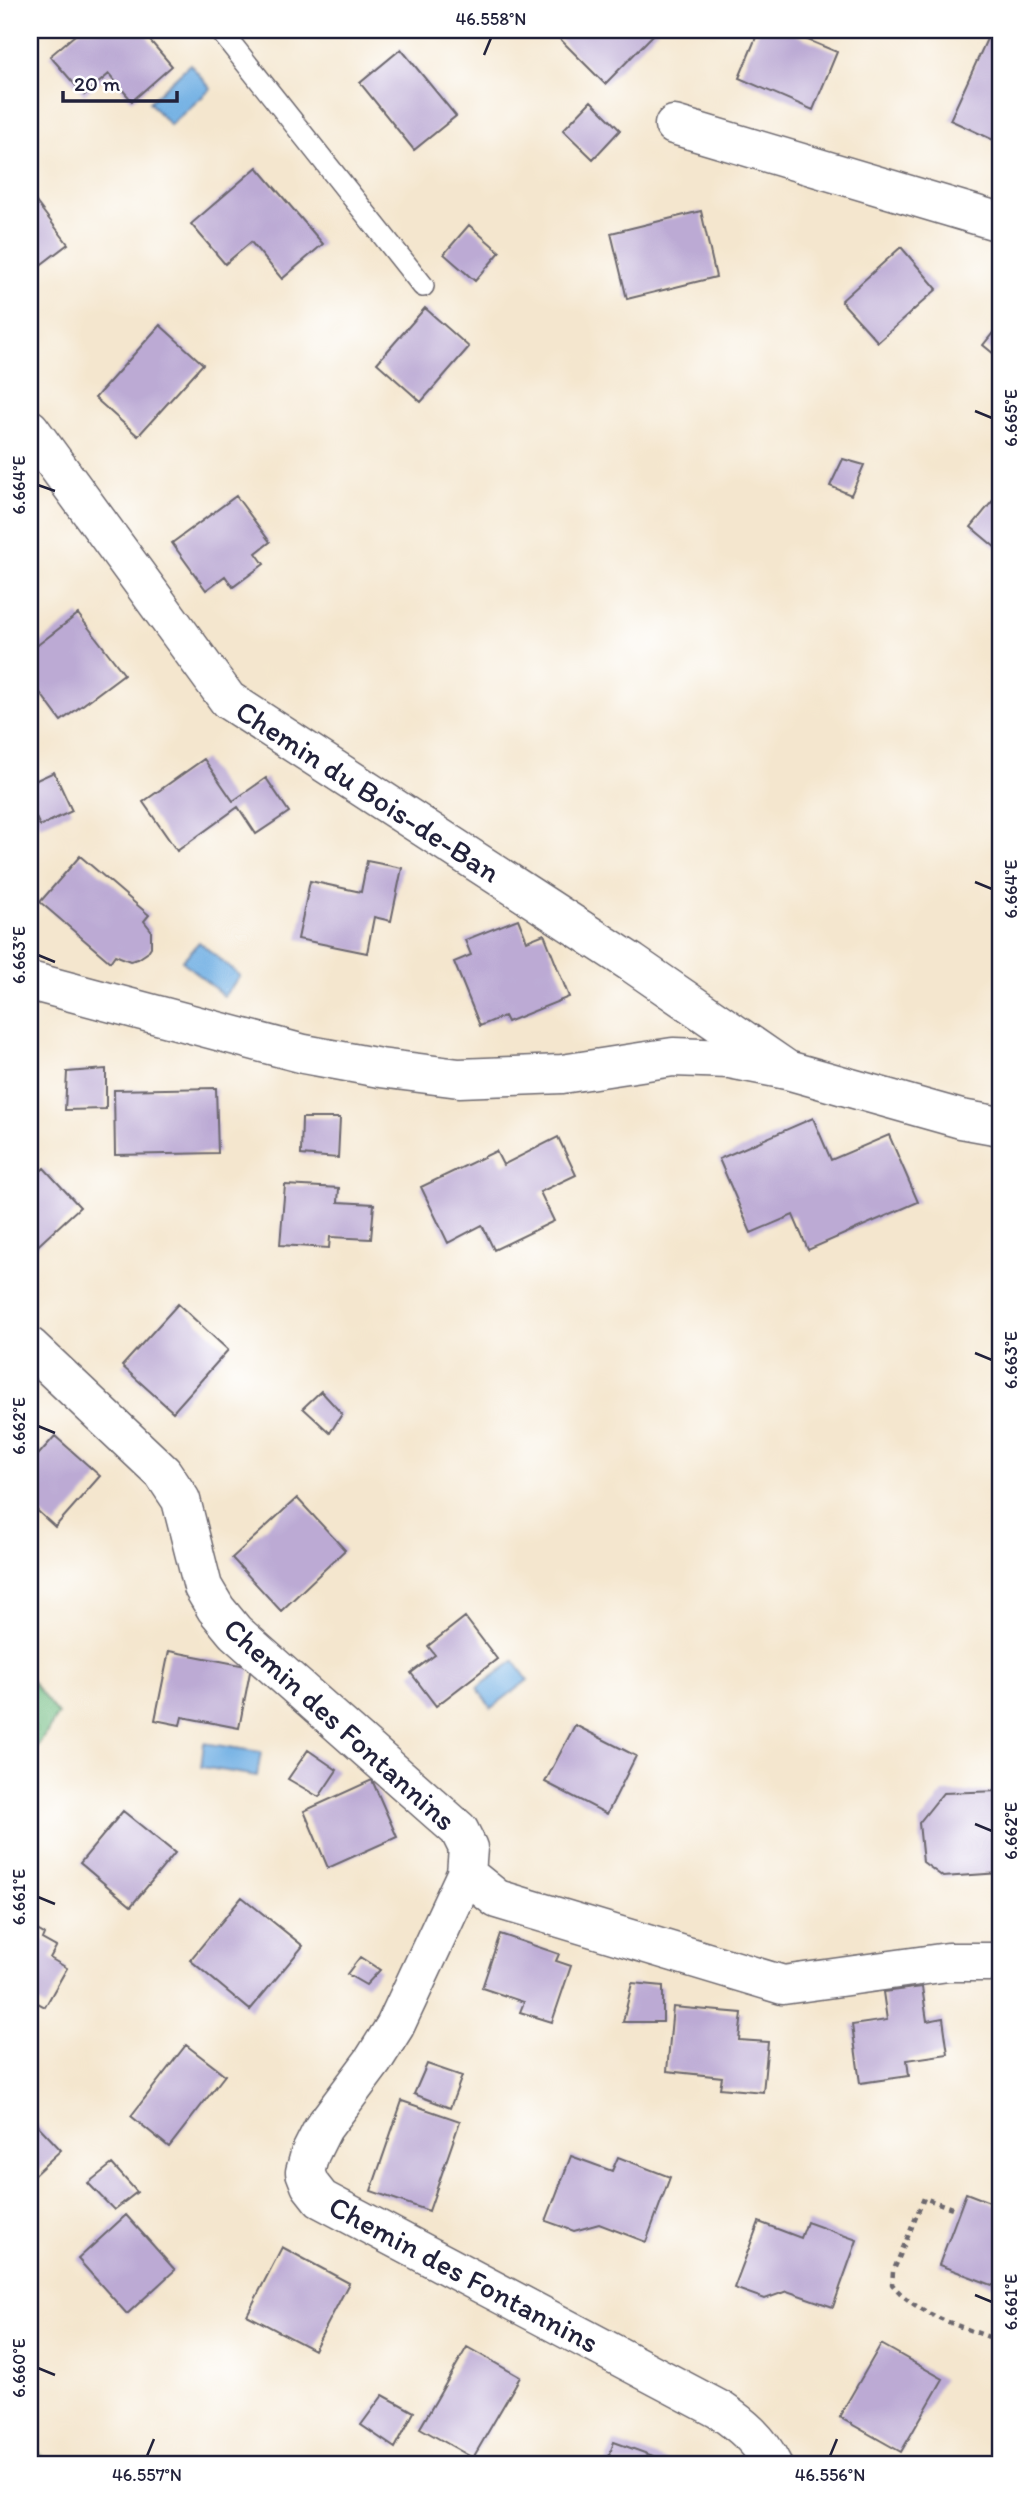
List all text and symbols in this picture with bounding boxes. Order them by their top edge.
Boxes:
text: 46.558°N [456,8,527,30]
scale bar [63,60,177,104]
text: 20 m [74,71,121,96]
text: 6.665°E [1000,389,1022,447]
text: 6.664°E [8,455,30,515]
street label: Chemin du Bois-de-Ban [229,692,507,890]
text: 6.664°E [1000,859,1022,919]
text: 6.663°E [8,926,30,984]
text: 6.663°E [1000,1331,1022,1389]
text: 6.662°E [8,1397,30,1455]
street label: Chemin des Fontannins [216,1610,464,1838]
text: 6.662°E [1000,1802,1022,1860]
text: 6.661°E [8,1869,30,1925]
street label: Chemin des Fontannins [323,2187,605,2361]
text: 6.661°E [1000,2274,1022,2330]
text: 6.660°E [8,2338,30,2398]
text: 46.557°N [112,2464,182,2486]
text: 46.556°N [795,2464,865,2486]

